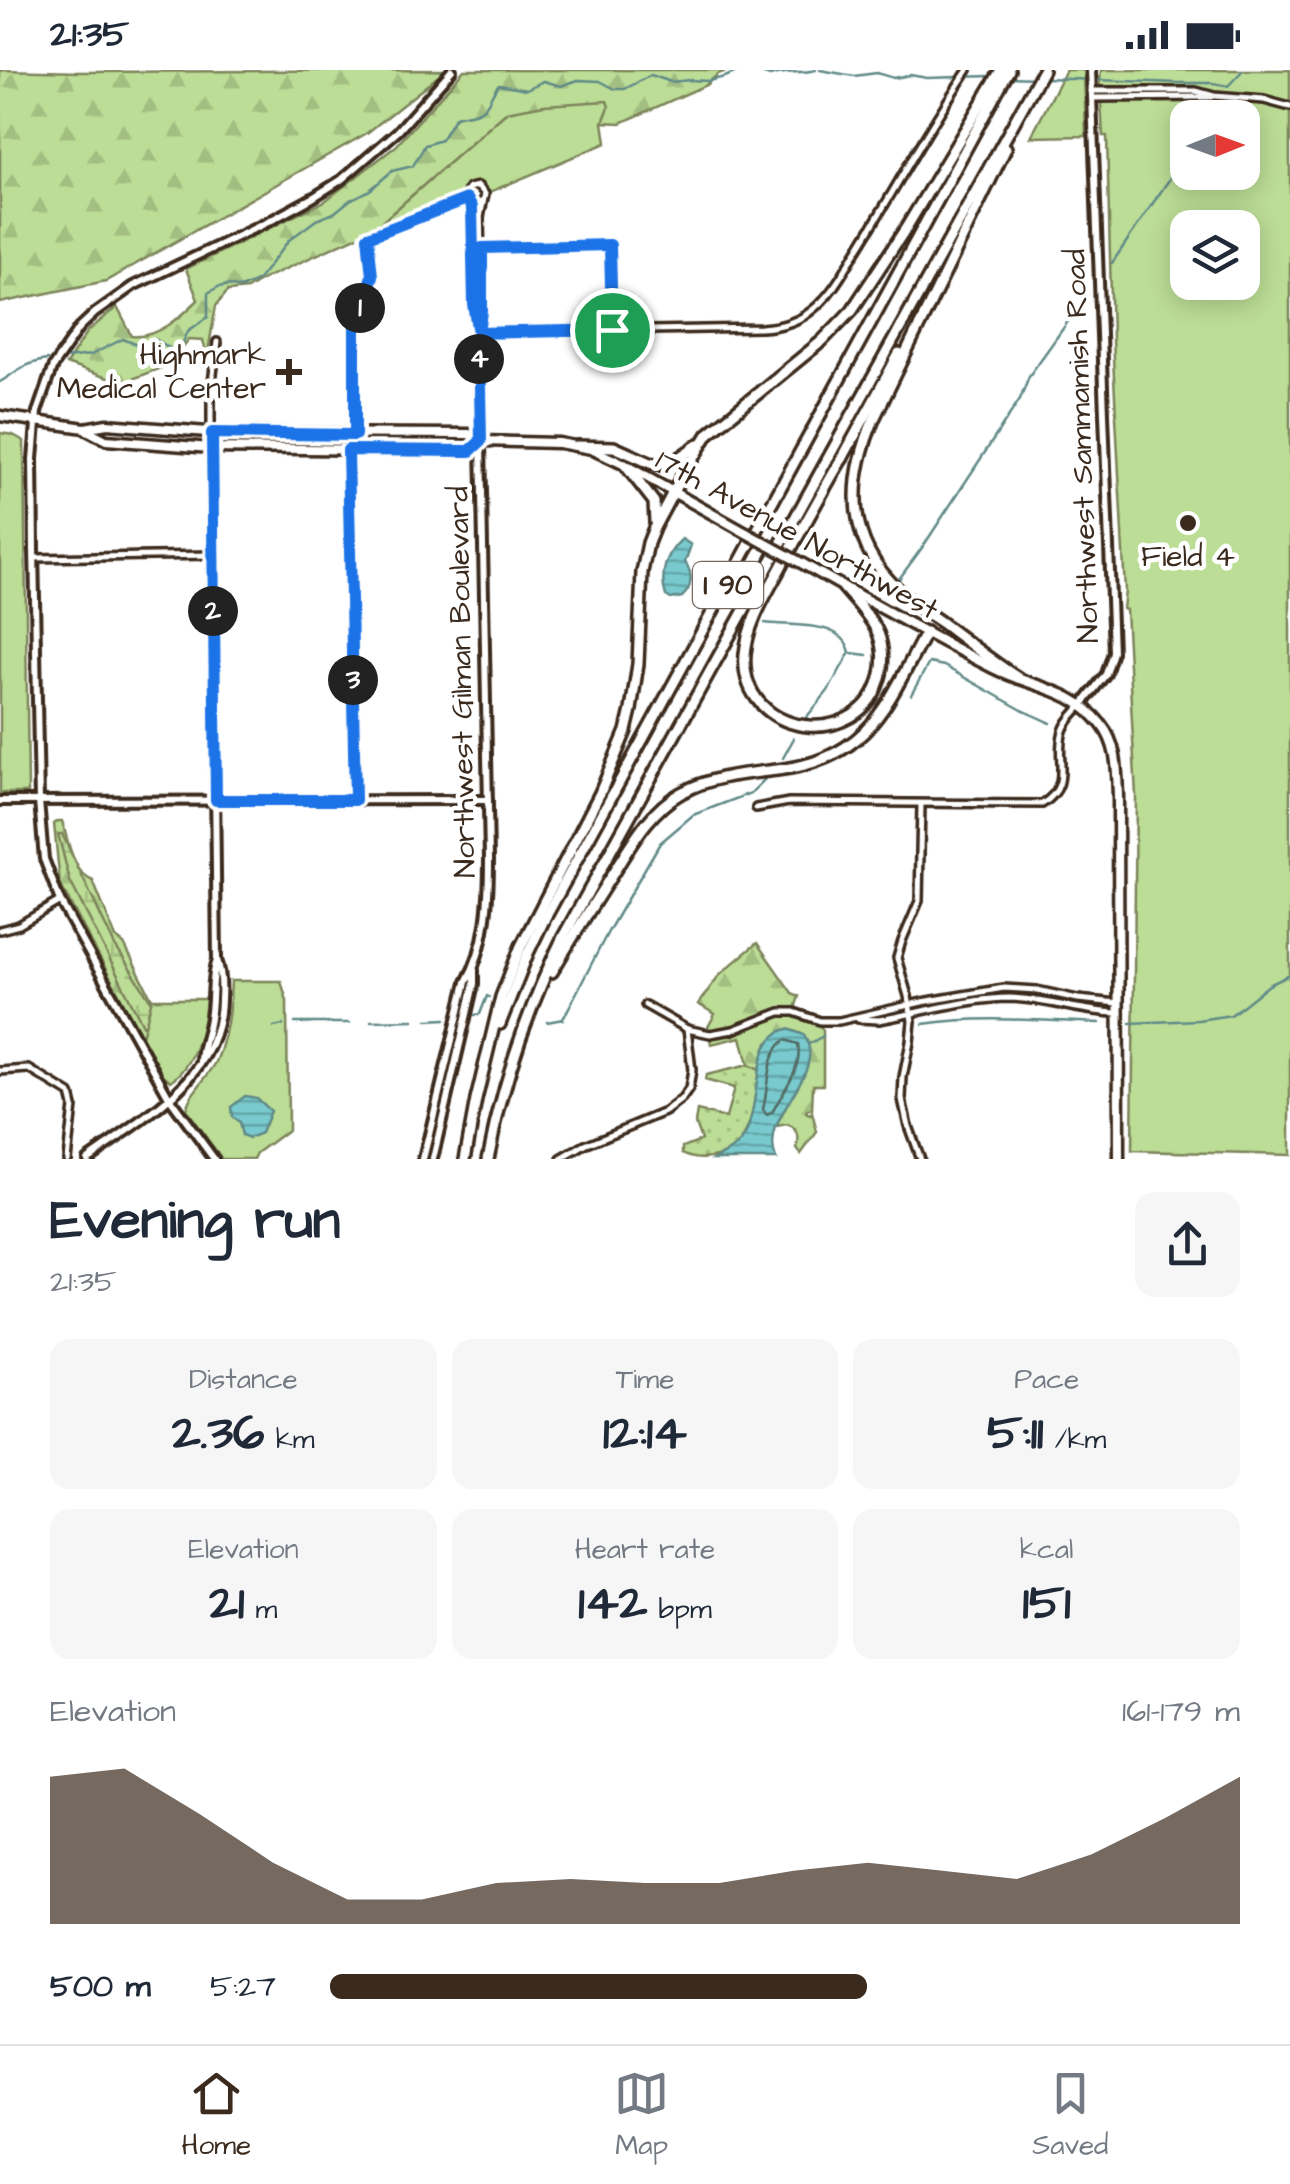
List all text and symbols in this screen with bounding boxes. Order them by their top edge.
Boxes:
text: 21:35 [50,9,129,61]
north arrow [1170,100,1260,190]
map controls [1170,100,1260,300]
button: layers [1170,210,1260,300]
street label: Northwest Sammamish Road [1054,248,1110,644]
pin: 1 [335,283,385,333]
text: 1 [358,288,362,327]
pin [570,288,655,373]
icon: arrive [585,303,640,358]
place label: Highmark Medical Center [57,334,266,410]
pin: 4 [454,334,504,384]
text: 4 [469,339,489,378]
marker: Highmark Medical Center [276,359,302,385]
street label: 17th Avenue Northwest [648,440,946,630]
street label: Northwest Gilman Boulevard [438,486,486,878]
marker: Field 4 [1177,512,1199,534]
place label: Field 4 [1141,536,1235,578]
road number: I 90 [693,562,763,608]
pin: 2 [188,586,238,636]
text: 2 [205,591,221,630]
pin: 3 [328,655,378,705]
text: 3 [346,660,360,699]
text: Evening run [50,1183,340,1259]
button: share [1135,1192,1240,1297]
text: 21:35 [50,1259,117,1304]
text: Distance [189,1360,298,1399]
text: Time [616,1360,674,1399]
text: Pace [1014,1360,1079,1399]
text: 2.36 [172,1399,264,1468]
text: 12:14 [603,1399,687,1468]
text: 5:11 [987,1399,1043,1468]
text: km [264,1420,315,1459]
text: /km [1043,1420,1106,1459]
text: Elevation [188,1530,298,1569]
text: Heart rate [575,1530,715,1569]
text: kcal [1020,1530,1073,1569]
text: 21 [209,1569,244,1638]
text: 142 [578,1569,647,1638]
text: 151 [1023,1569,1071,1638]
text: m [244,1590,277,1629]
text: bpm [647,1590,712,1629]
text: Elevation [50,1689,176,1734]
text: 161–179 m [1122,1689,1240,1734]
text: 500 m [50,1964,151,2009]
text: 5:27 [210,1964,276,2009]
tab: Home [182,2066,251,2165]
tab: Map [614,2066,669,2165]
tab: Saved [1032,2066,1108,2165]

